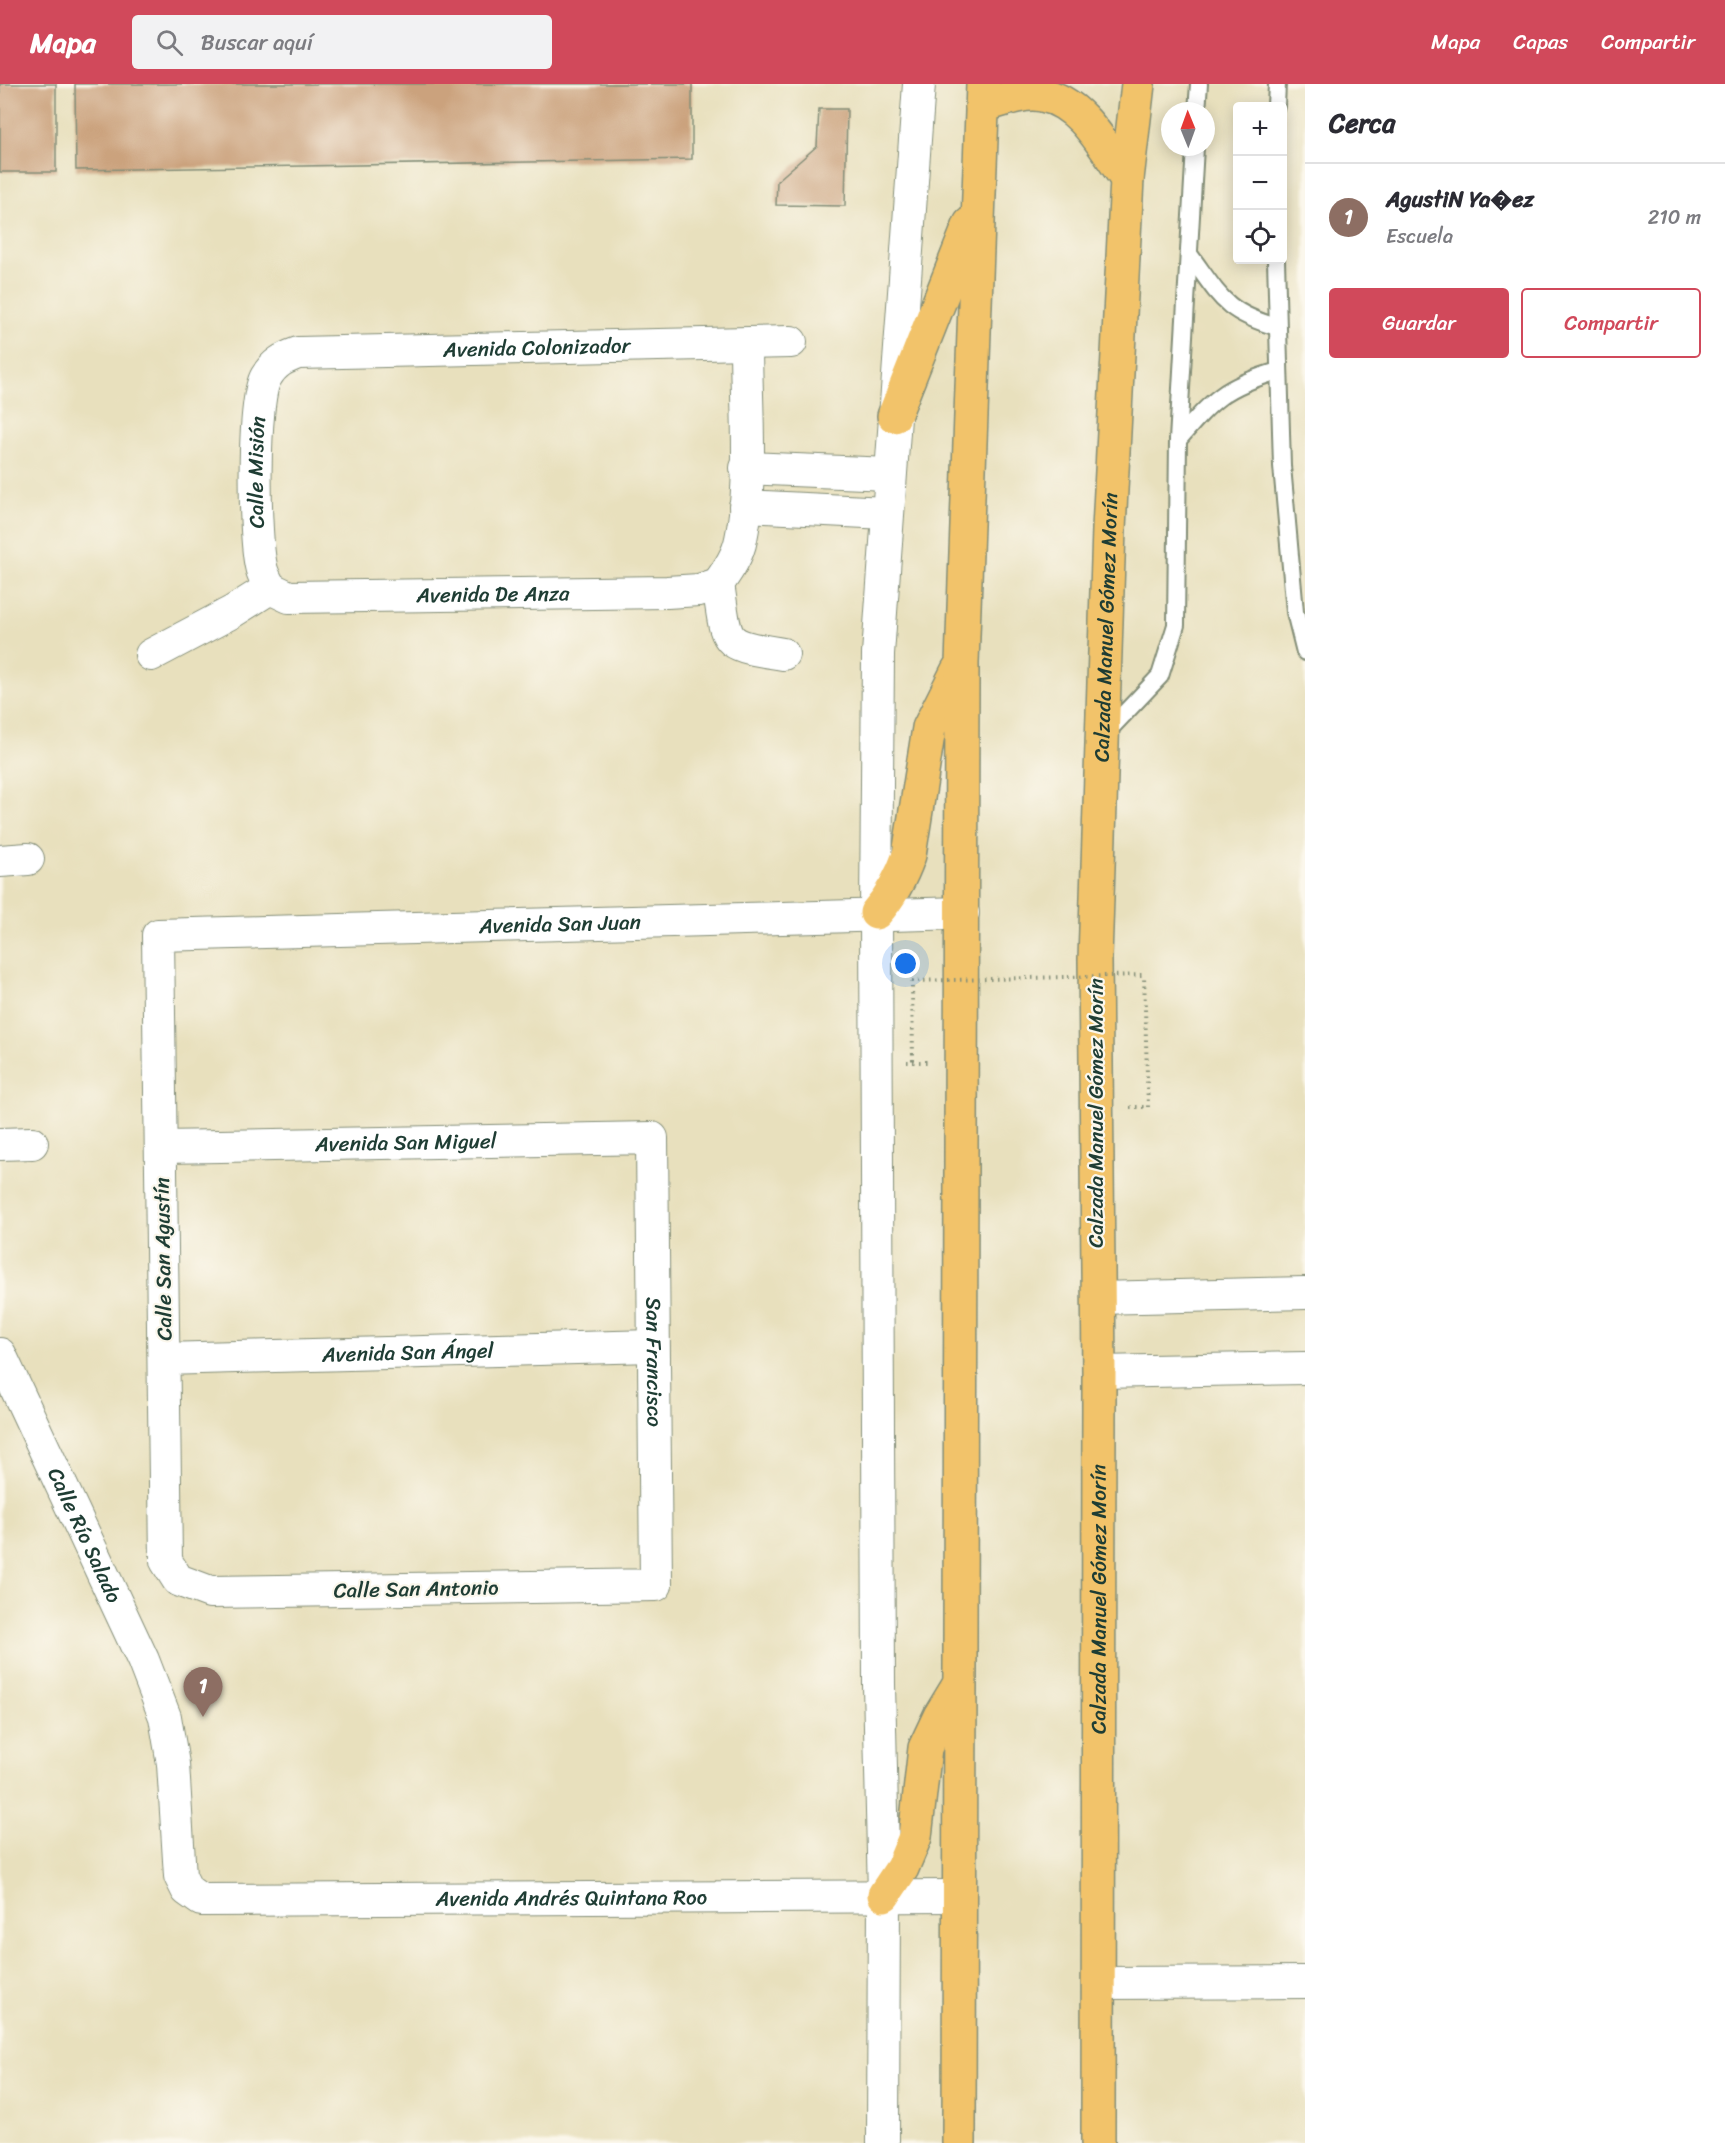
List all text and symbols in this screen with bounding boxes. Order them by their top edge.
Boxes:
search box [132,15,552,69]
text: Mapa [30,18,96,67]
text: Buscar aquí [201,23,313,62]
text: Mapa [1431,23,1480,61]
text: Capas [1513,23,1568,61]
text: Compartir [1601,23,1695,61]
icon: search [153,26,186,59]
text: Cerca [1329,100,1395,146]
north arrow [1161,102,1215,156]
map controls [1233,102,1287,264]
button: + [1233,102,1287,156]
button: − [1233,156,1287,210]
text: AgustiN Ya�ez [1386,180,1534,219]
text: 1 [1344,200,1353,235]
text: 210 m [1648,200,1701,235]
button: locate [1233,210,1287,264]
text: Escuela [1386,219,1453,254]
button: Guardar [1329,288,1509,358]
button: Compartir [1521,288,1701,358]
street label: Avenida Colonizador [442,327,632,369]
street label: Calle Misión [237,415,277,529]
street label: Calzada Manuel Gómez Morín [1082,491,1130,763]
street label: Avenida De Anza [415,574,570,614]
street label: Avenida San Juan [477,903,642,945]
your location [891,949,920,978]
street label: Calzada Manuel Gómez Morín [1077,978,1115,1248]
street label: Avenida San Miguel [314,1122,498,1163]
street label: Calle San Agustín [143,1177,183,1341]
street label: San Francisco [634,1297,674,1427]
street label: Avenida San Ángel [321,1331,495,1374]
street label: Calle Río Salado [37,1461,133,1609]
street label: Calzada Manuel Gómez Morín [1080,1464,1118,1734]
street label: Calle San Antonio [333,1569,499,1609]
pin: 1 [184,1668,222,1717]
street label: Avenida Andrés Quintana Roo [435,1878,707,1918]

